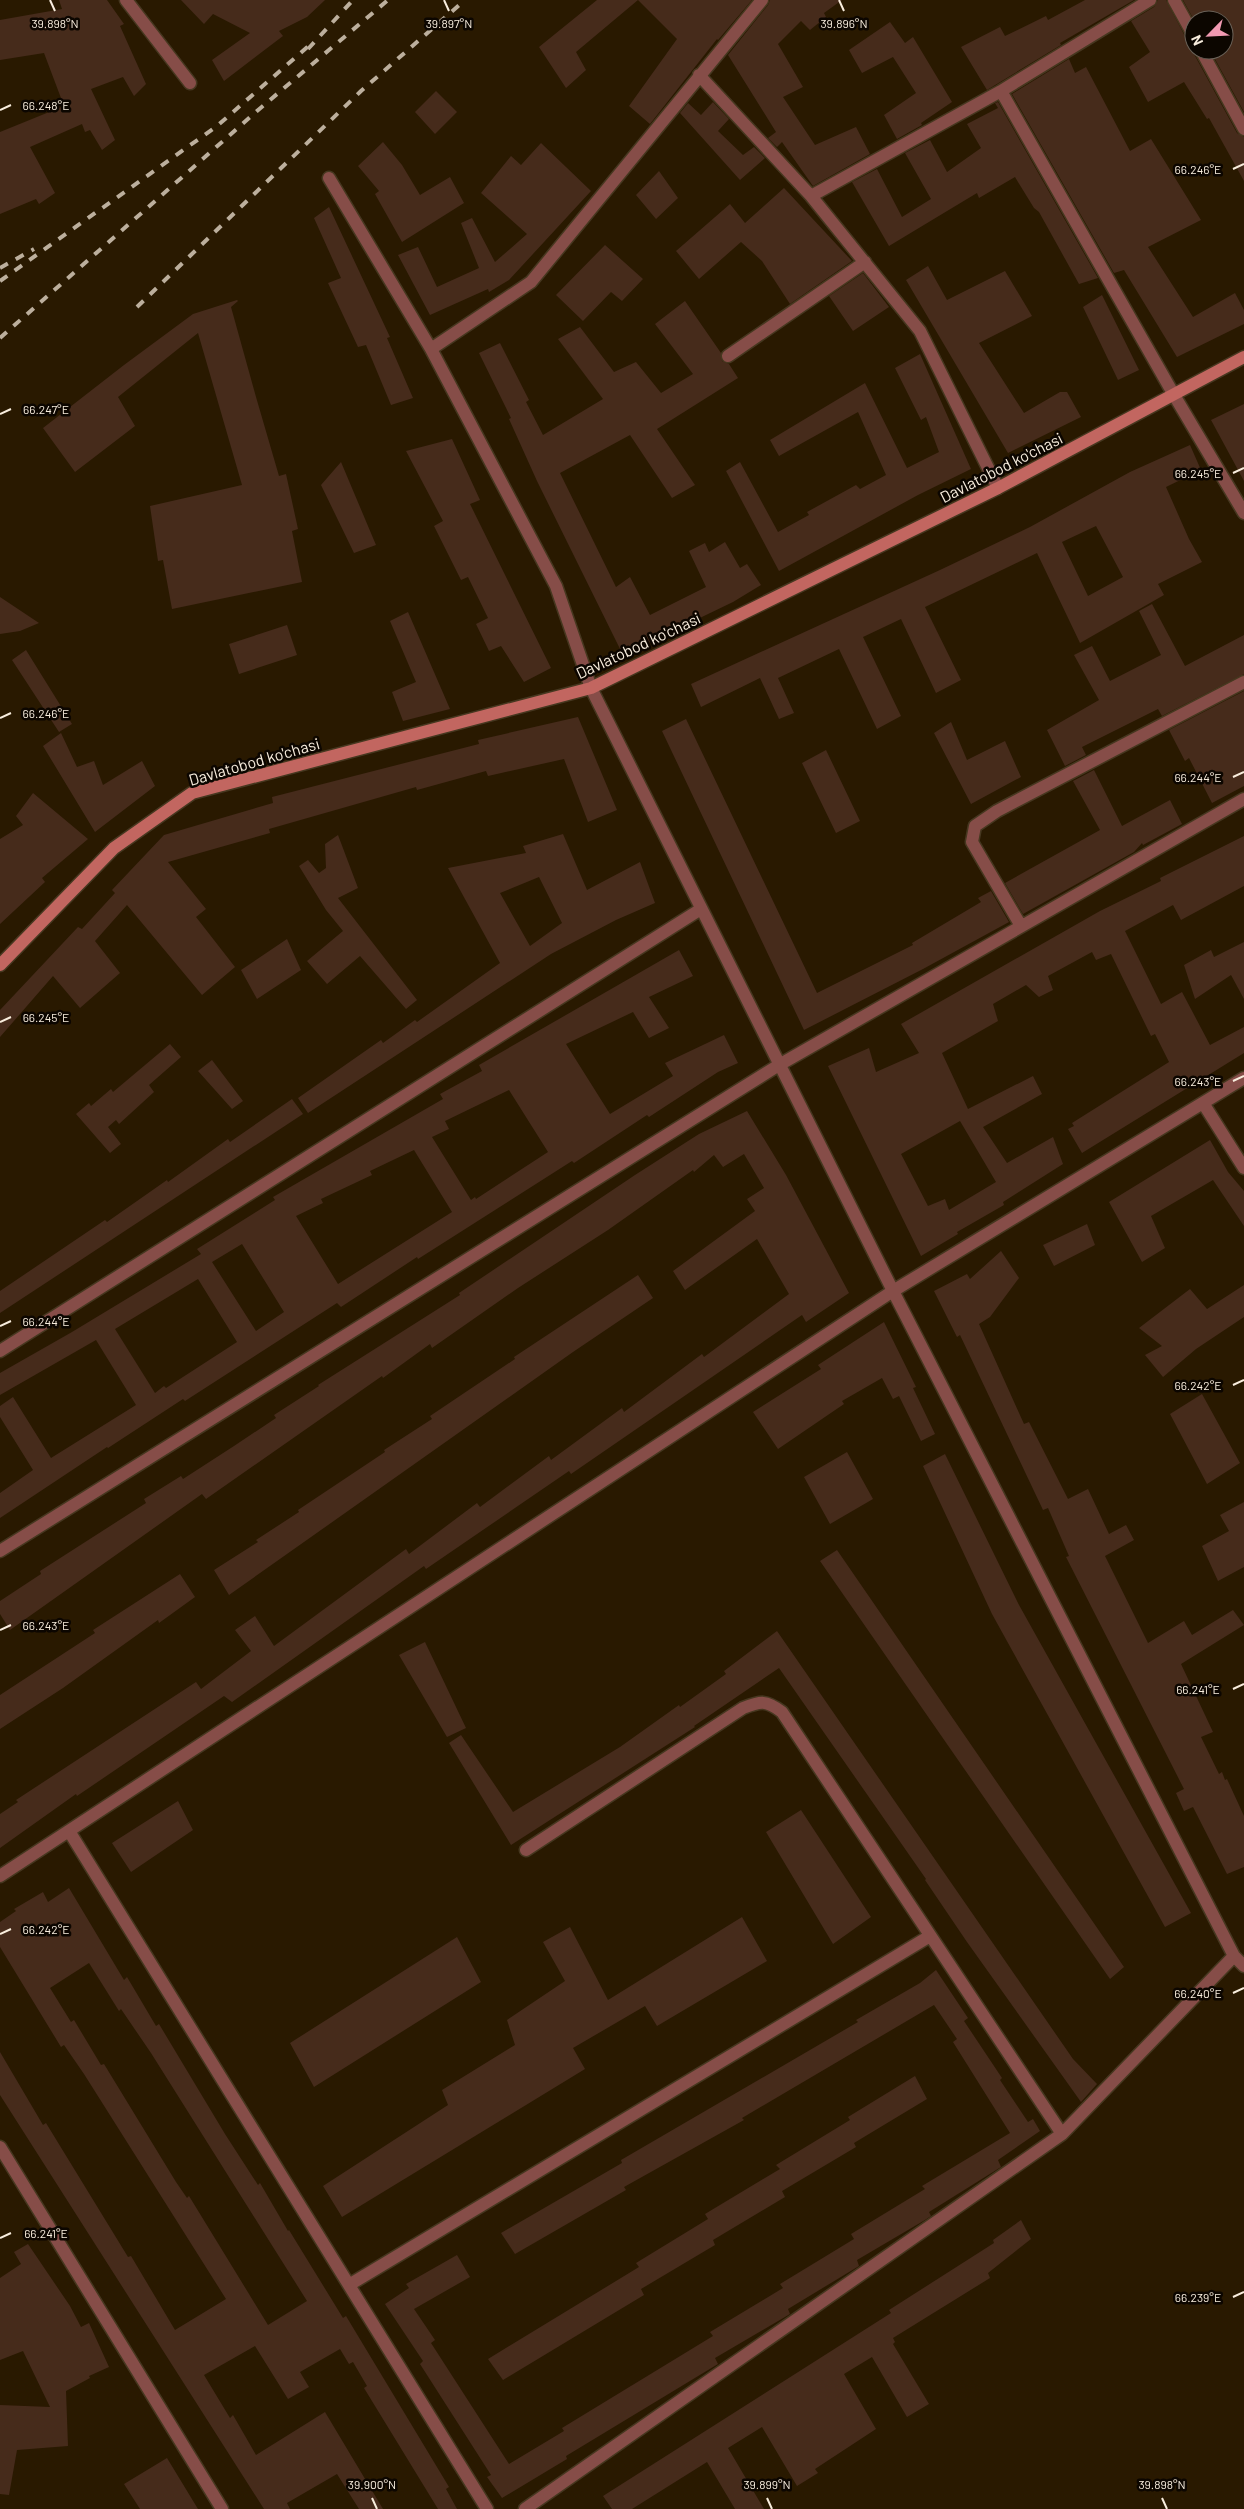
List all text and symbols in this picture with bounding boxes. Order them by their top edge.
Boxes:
north arrow [1184,10,1234,60]
text: 39.898°N [31,16,79,30]
text: 39.897°N [426,16,472,30]
text: 39.896°N [820,16,868,30]
text: N [1187,33,1206,48]
text: 66.248°E [23,98,69,112]
text: 66.246°E [1175,162,1221,176]
text: 66.247°E [23,402,69,416]
street label: Davlatobod ko'chasi [936,428,1066,506]
text: 66.245°E [1175,466,1221,480]
street label: Davlatobod ko'chasi [573,608,703,682]
text: 66.246°E [23,706,69,720]
street label: Davlatobod ko'chasi [186,733,322,789]
text: 66.244°E [1174,770,1222,784]
text: 66.245°E [23,1010,69,1024]
text: 66.243°E [1175,1074,1221,1088]
text: 66.244°E [22,1314,70,1328]
text: 66.242°E [1174,1378,1222,1392]
text: 66.243°E [23,1618,69,1632]
text: 66.241°E [1176,1682,1220,1696]
text: 66.242°E [22,1922,70,1936]
text: 66.240°E [1174,1986,1222,2000]
text: 66.241°E [24,2226,68,2240]
text: 66.239°E [1175,2290,1221,2304]
text: 39.900°N [348,2477,396,2491]
text: 39.899°N [743,2477,791,2491]
text: 39.898°N [1138,2477,1186,2491]

